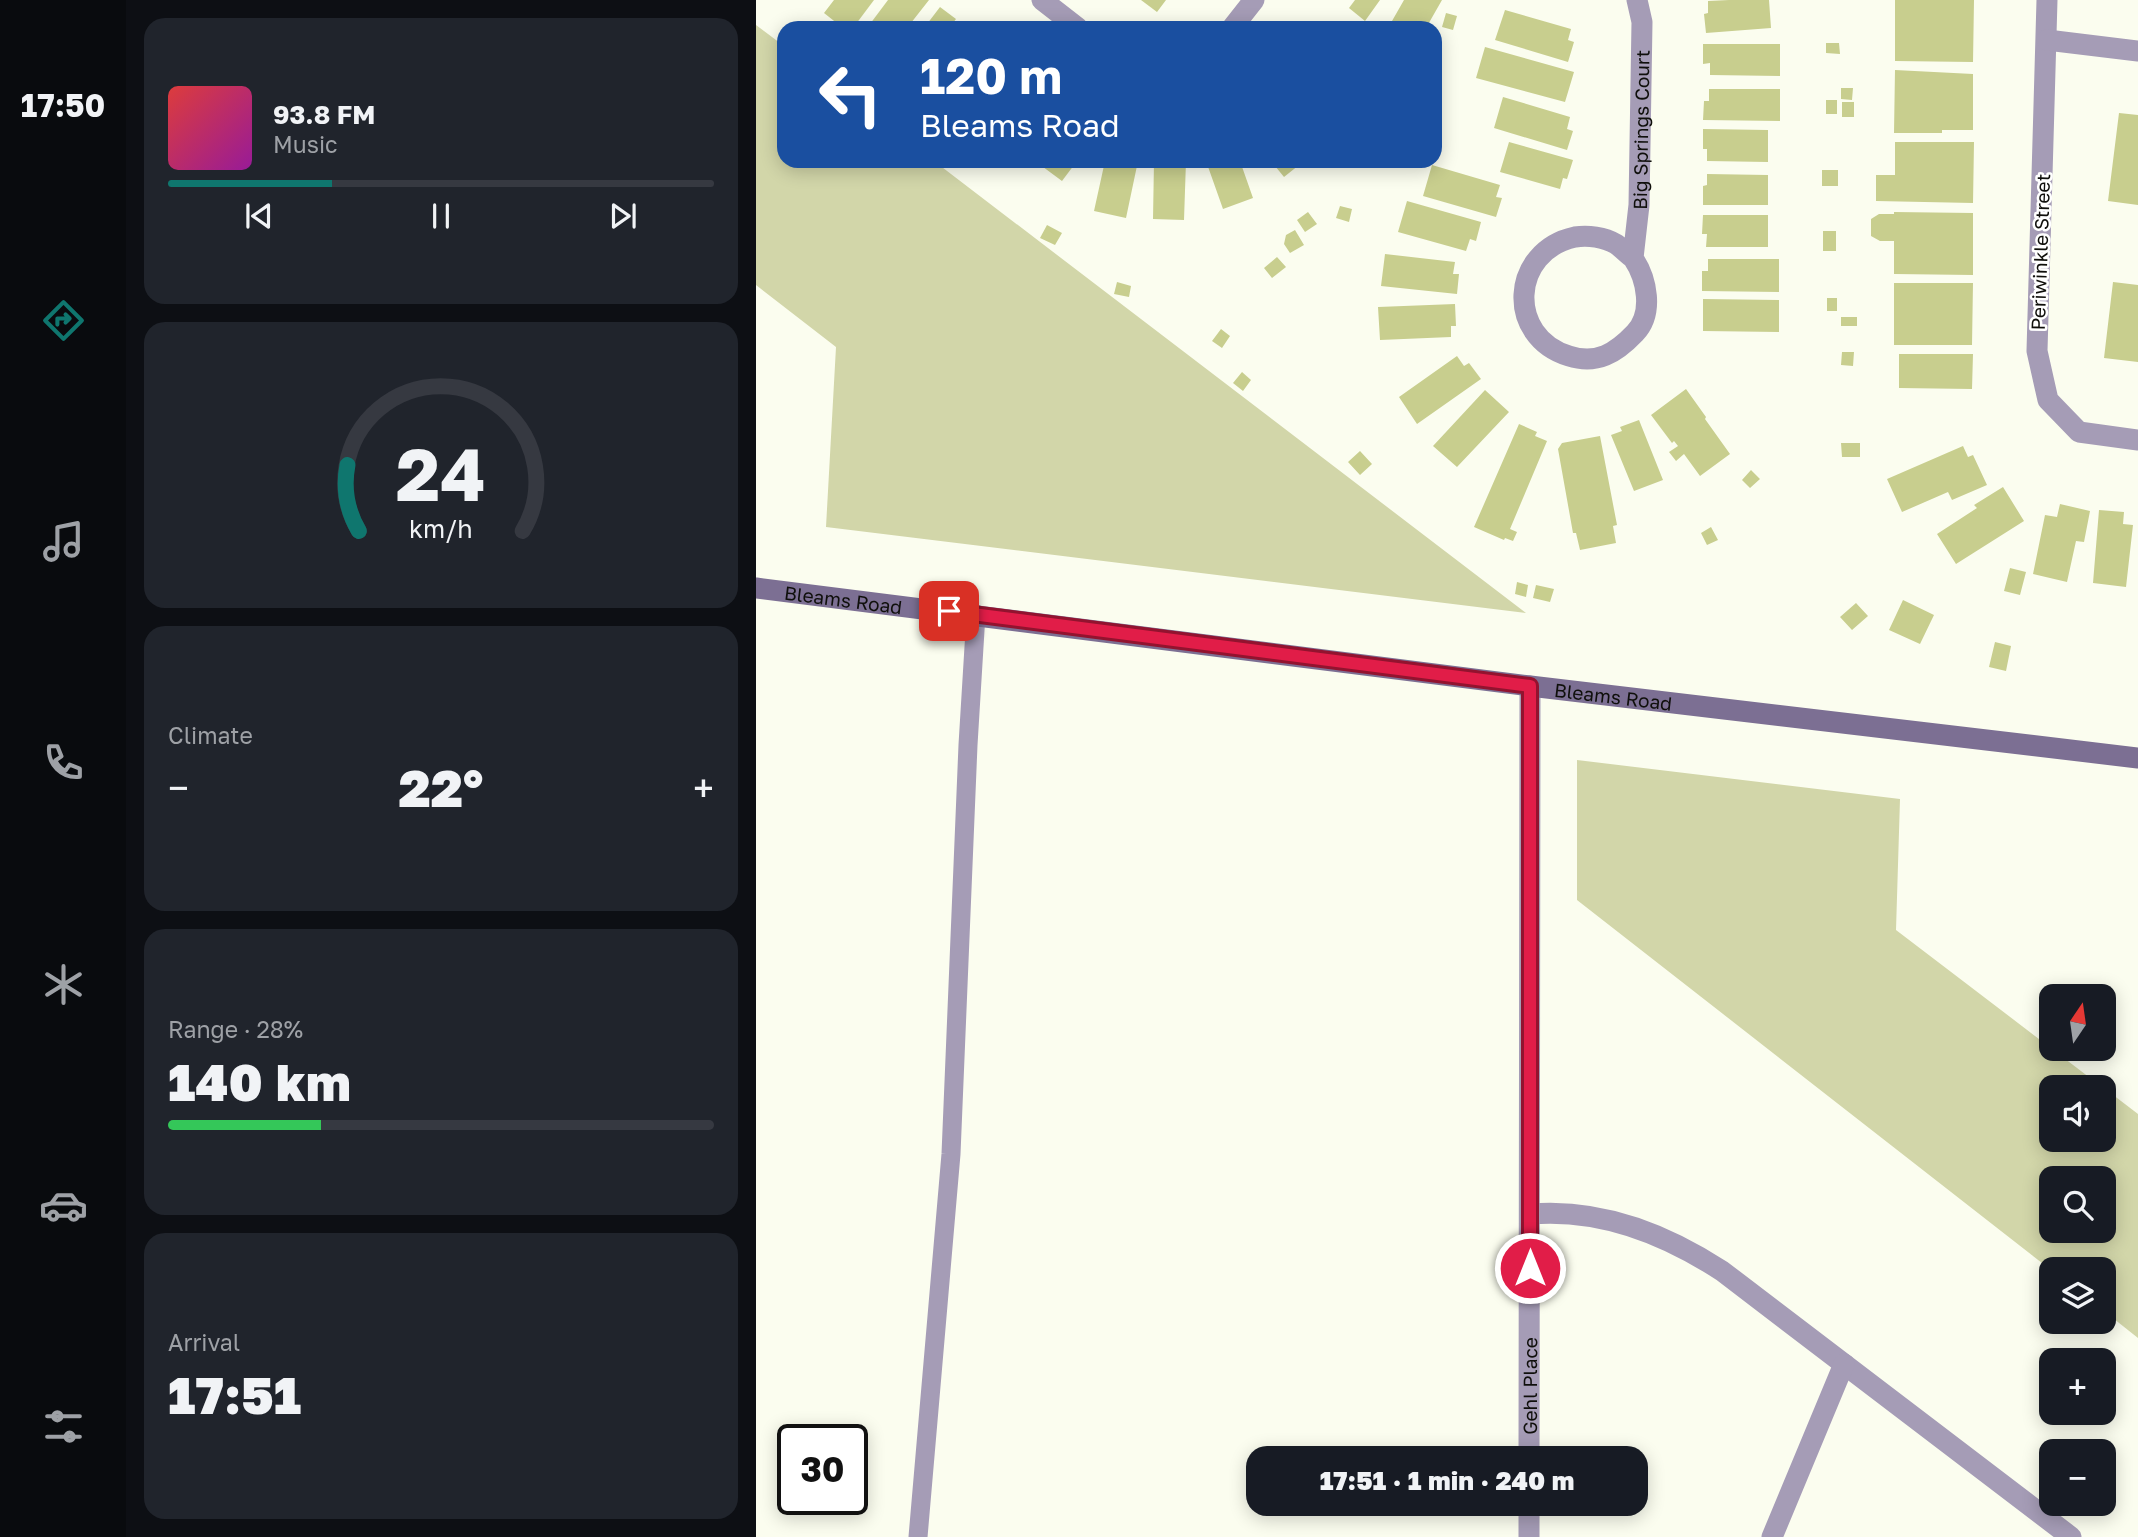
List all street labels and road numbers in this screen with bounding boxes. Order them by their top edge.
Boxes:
street label: Big Springs Court [1627,50,1653,210]
street label: Periwinkle Street [2026,173,2054,331]
street label: Bleams Road [783,580,904,618]
street label: Bleams Road [1553,677,1674,714]
street label: Gehl Place [1518,1337,1541,1435]

